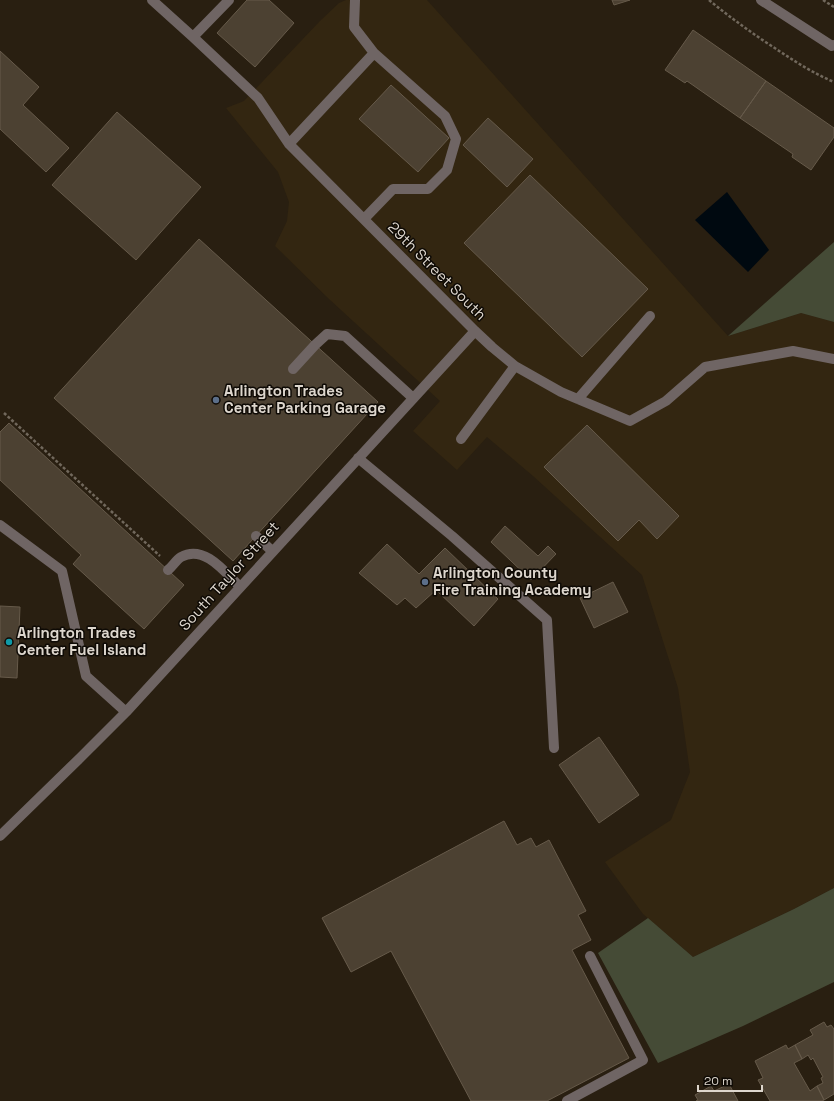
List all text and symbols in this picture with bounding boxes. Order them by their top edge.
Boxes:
street label: 29th Street South [384,217,491,324]
place label: Arlington Trades Center Parking Garage [224,381,386,417]
marker: Arlington Trades Center Parking Garage [211,395,221,405]
street label: South Taylor Street [175,517,283,634]
place label: Arlington County Fire Training Academy [433,563,592,599]
marker: Arlington County Fire Training Academy [420,577,430,587]
place label: Arlington Trades Center Fuel Island [17,623,146,659]
marker: Arlington Trades Center Fuel Island [4,637,14,647]
scale bar [698,1067,762,1093]
text: 20 m [704,1073,732,1089]

